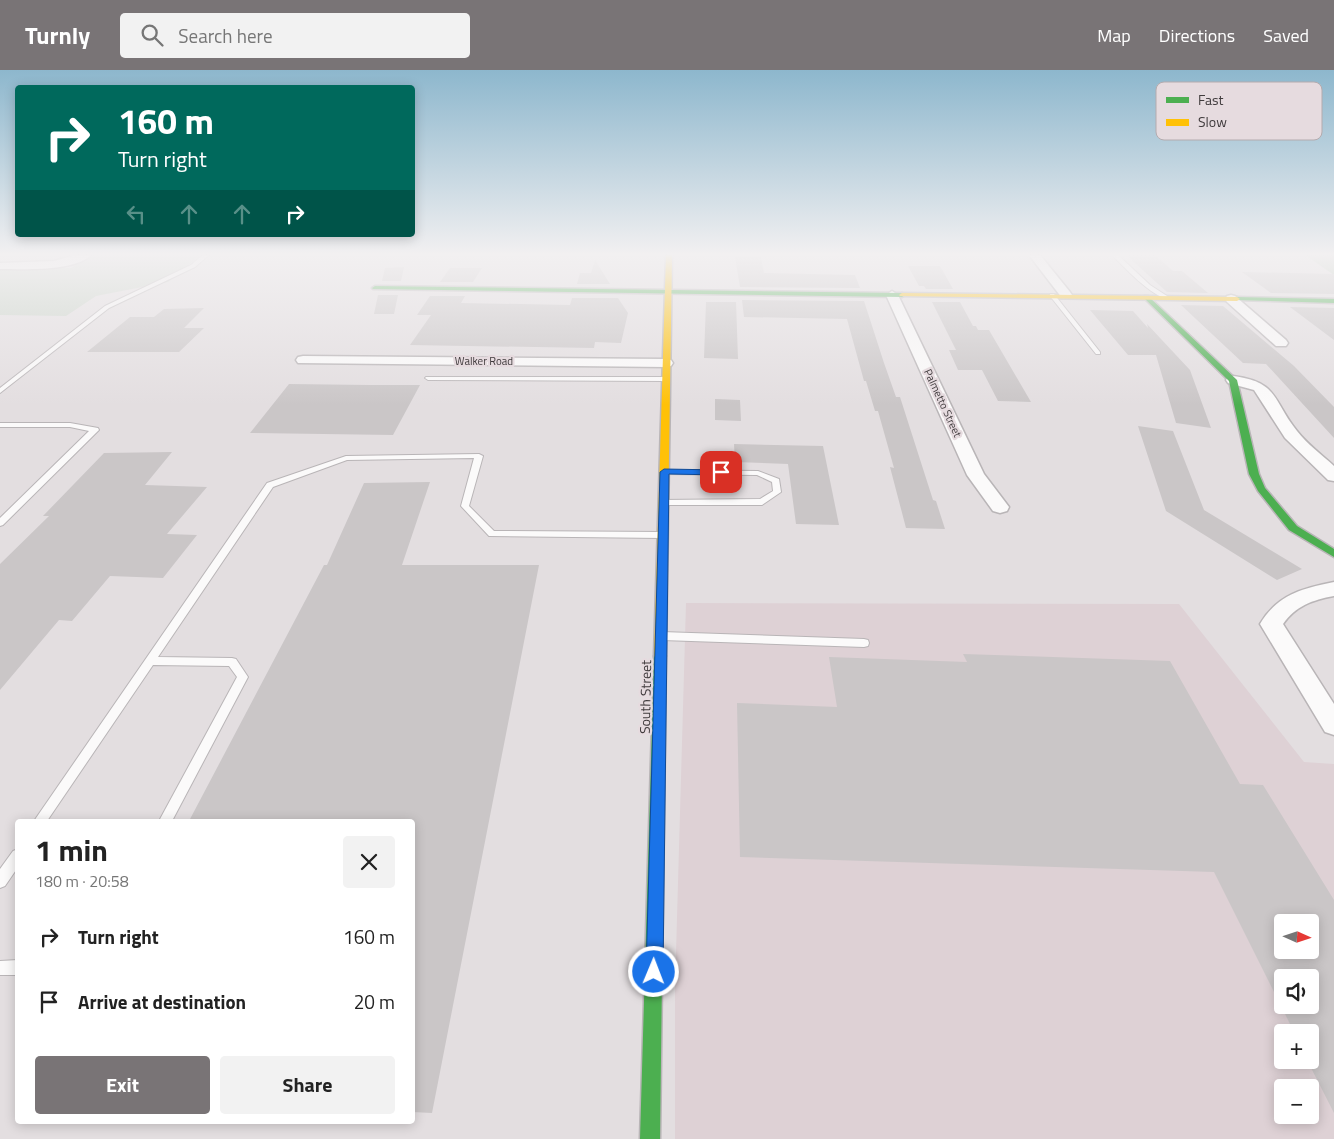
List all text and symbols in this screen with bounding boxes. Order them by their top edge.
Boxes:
search box [120,13,470,58]
text: Turnly [25,17,90,53]
icon: search [138,21,166,49]
text: Search here [178,21,273,50]
text: Map [1097,22,1131,49]
text: Directions [1159,22,1235,49]
text: Saved [1263,22,1309,49]
legend [1156,82,1322,140]
text: Fast [1198,89,1223,110]
text: 160 m [118,94,214,148]
icon: right [35,105,100,170]
text: Slow [1198,111,1227,132]
text: Turn right [118,142,207,176]
icon: left [122,200,150,228]
icon: ahead [175,200,203,228]
icon: ahead [228,200,256,228]
icon: right [281,200,309,228]
street label: Walker Road [455,353,513,369]
street label: Palmetto Street [920,366,966,440]
pin [700,451,742,493]
icon: arrive [707,458,735,486]
street label: South Street [634,660,656,734]
text: 1 min [35,827,108,873]
button: close [343,836,395,888]
text: 180 m · 20:58 [35,869,129,893]
north arrow [1274,914,1319,959]
map controls [1274,914,1319,1124]
text: Turn right [78,922,159,951]
text: 160 m [343,922,395,951]
icon: right [35,923,63,951]
position arrow [627,945,679,997]
button: sound [1274,969,1319,1014]
text: Arrive at destination [78,987,246,1016]
text: 20 m [354,987,395,1016]
icon: arrive [35,988,63,1016]
button: + [1274,1024,1319,1069]
button: Exit [35,1056,210,1114]
button: Share [220,1056,395,1114]
button: − [1274,1079,1319,1124]

